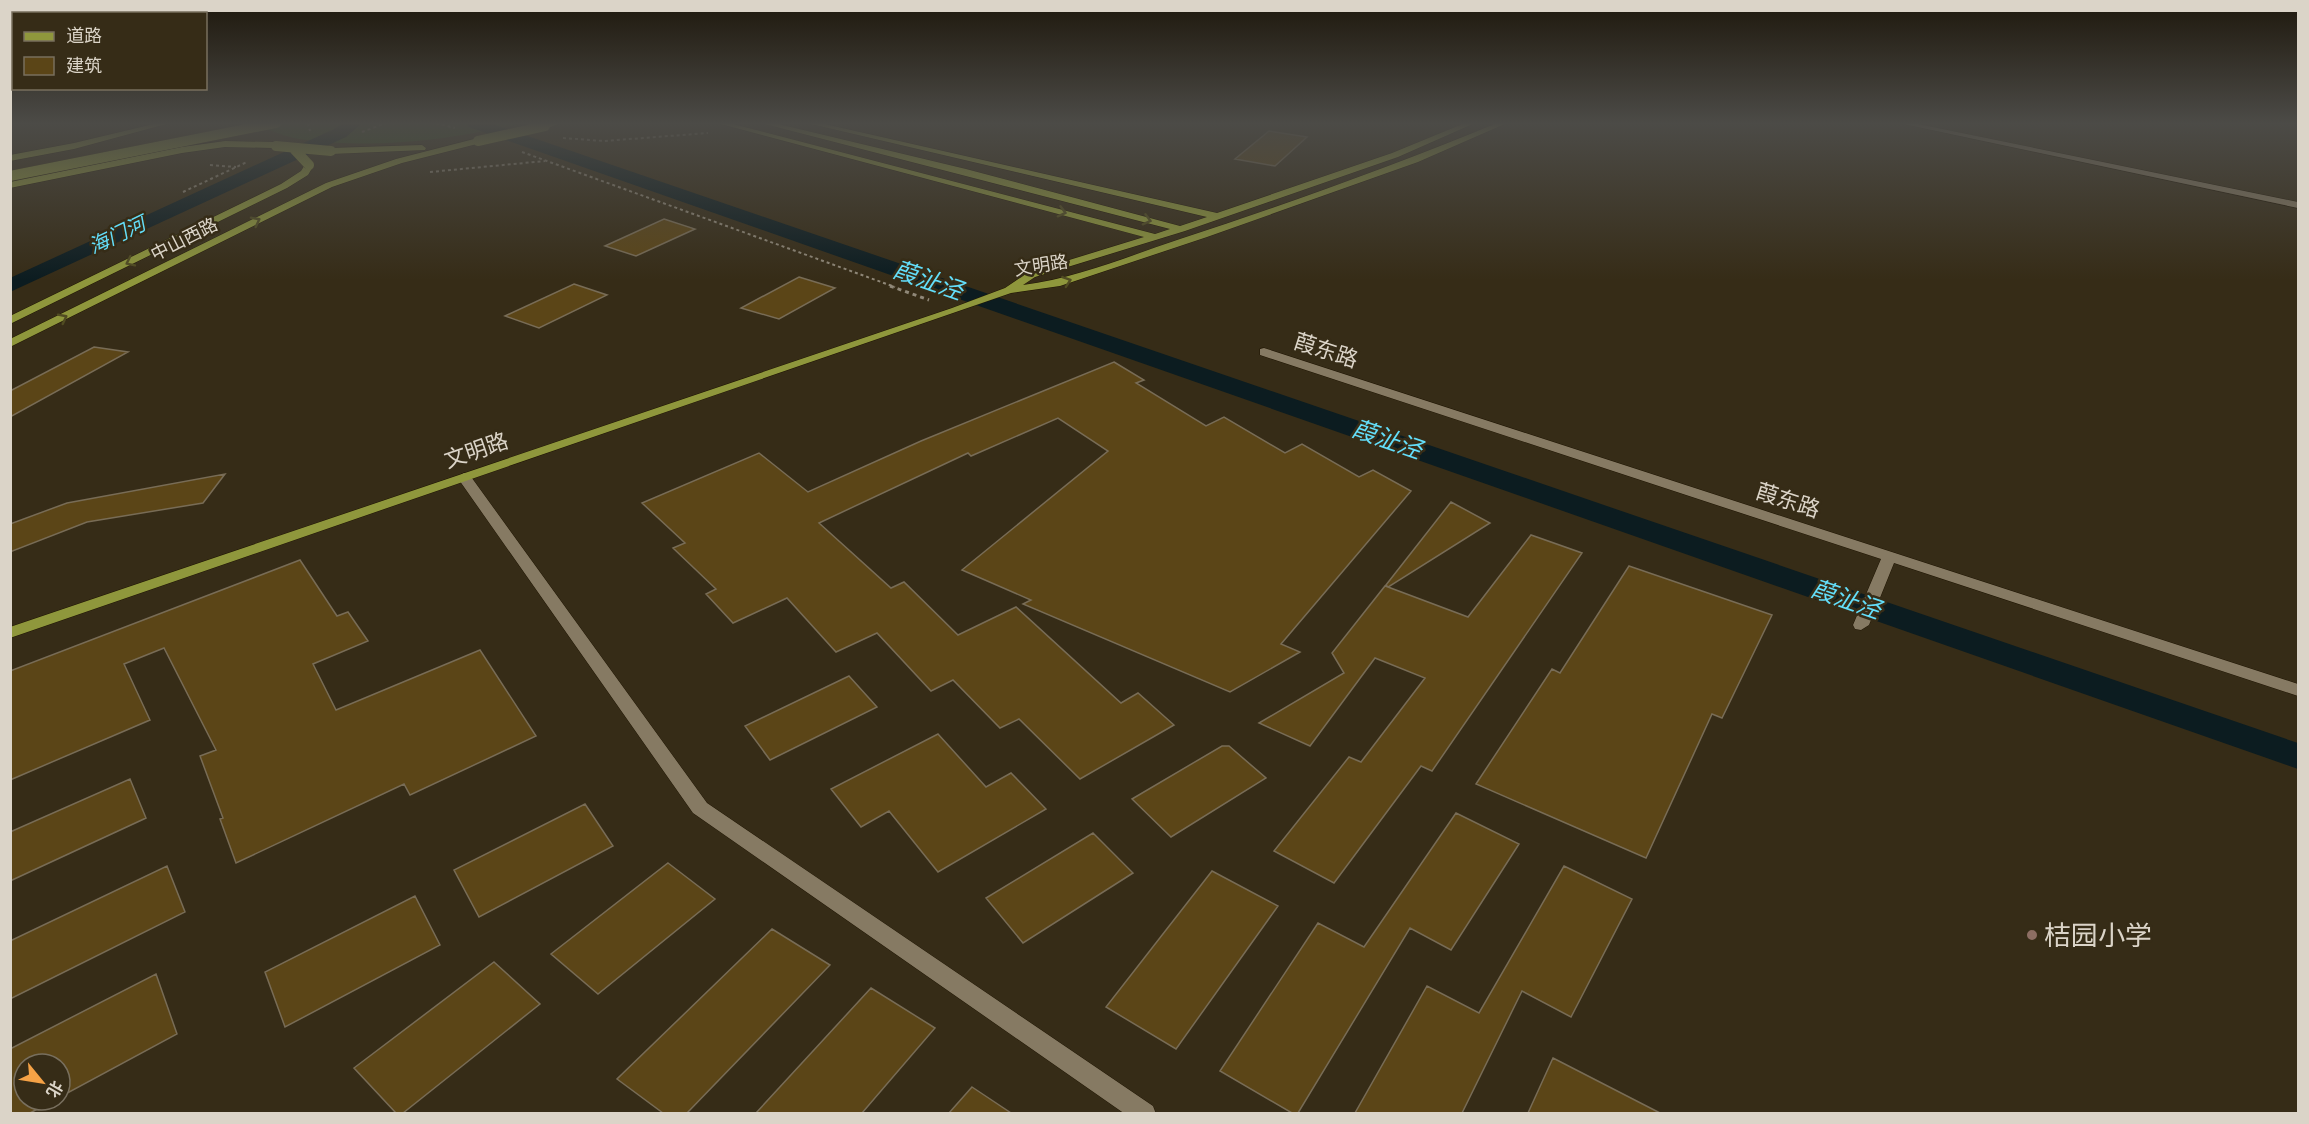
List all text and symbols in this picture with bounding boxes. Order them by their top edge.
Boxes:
legend [12,12,207,90]
text: 道路 [66,24,102,47]
text: 建筑 [66,54,102,77]
one-way arrow [1056,205,1067,217]
water label: 海门河 [84,209,153,259]
street label: 中山西路 [147,212,221,266]
one-way arrow [1141,213,1152,225]
one-way arrow [250,217,260,228]
street label: 文明路 [1013,249,1069,281]
water label: 葭沚泾 [889,254,969,307]
one-way arrow [126,255,136,266]
one-way arrow [1061,276,1071,288]
one-way arrow [56,313,67,325]
street label: 葭东路 [1290,326,1362,374]
water label: 葭沚泾 [1348,413,1428,466]
street label: 文明路 [440,426,512,474]
street label: 葭东路 [1752,476,1824,524]
water label: 葭沚泾 [1807,573,1887,626]
place label: 桔园小学 [2044,918,2152,952]
marker: 桔园小学 [2025,928,2039,942]
north arrow [12,1052,72,1112]
text: 北 [42,1078,68,1101]

